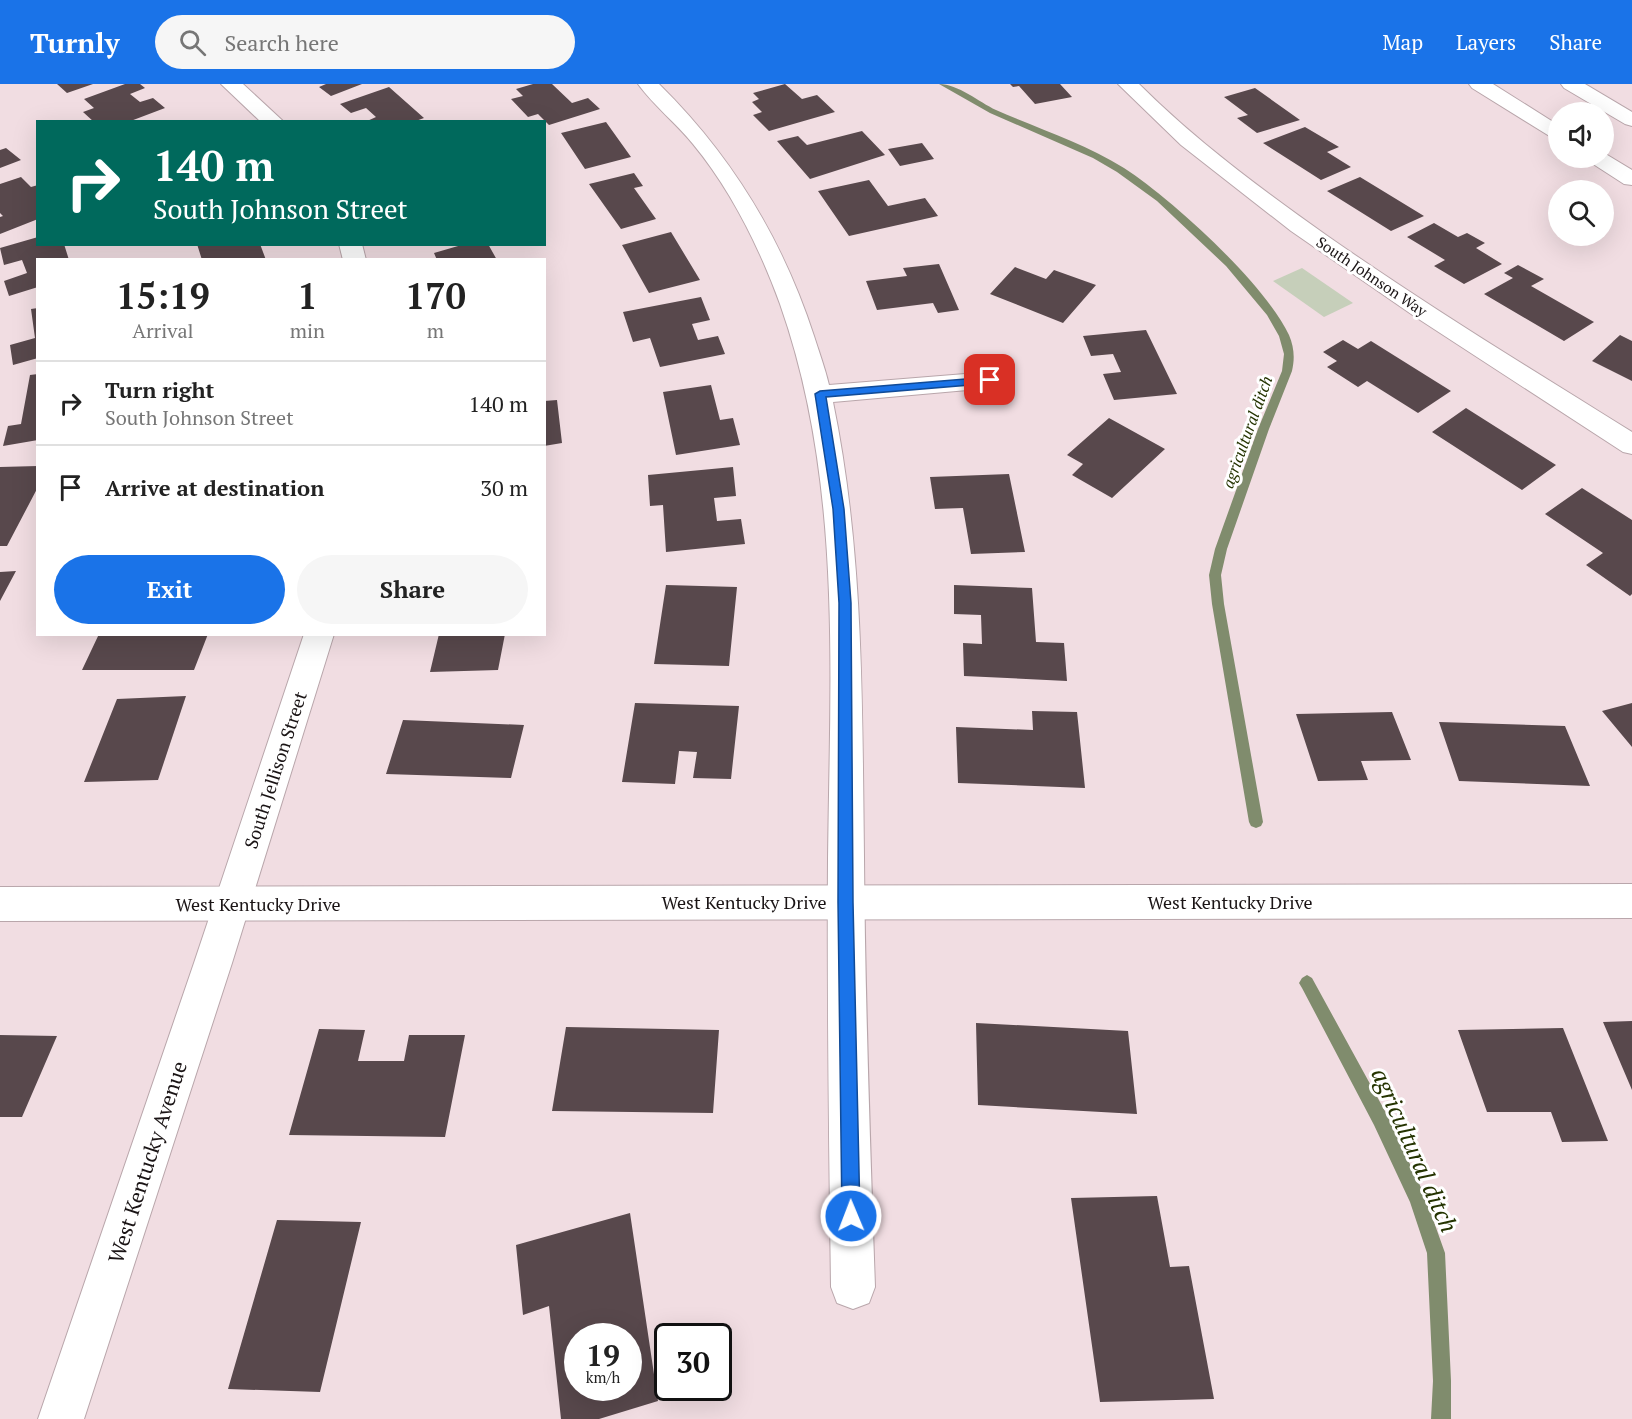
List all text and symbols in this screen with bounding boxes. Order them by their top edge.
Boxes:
search box [155,15,575,69]
text: Turnly [30,24,119,61]
icon: search [176,26,209,59]
text: Search here [224,28,339,57]
text: Map [1382,28,1423,56]
text: Layers [1456,28,1516,56]
text: Share [1549,28,1602,56]
map controls [1548,102,1614,246]
button: sound [1548,102,1614,168]
text: 140 m [153,137,274,193]
icon: right [54,144,132,222]
button: search [1548,180,1614,246]
text: South Johnson Street [153,191,408,227]
street label: South Johnson Way [1313,231,1432,321]
text: 15:19 [116,272,210,319]
text: 1 [297,272,318,319]
text: 170 [405,272,466,319]
text: Arrival [132,317,194,344]
text: min [290,317,325,344]
text: m [427,317,444,344]
pin [964,354,1015,405]
icon: arrive [973,363,1006,396]
water label: agricultural ditch [1216,373,1278,491]
text: Turn right [105,375,214,404]
icon: right [54,387,87,420]
text: 140 m [468,389,528,418]
text: South Johnson Street [105,404,294,431]
icon: arrive [54,471,87,504]
text: Arrive at destination [105,473,324,502]
text: 30 m [480,473,528,502]
button: Exit [54,555,285,624]
button: Share [297,555,528,624]
street label: South Jellison Street [238,688,312,852]
street label: West Kentucky Drive [661,890,827,914]
street label: West Kentucky Drive [1147,890,1313,914]
street label: West Kentucky Drive [175,892,341,916]
street label: West Kentucky Avenue [101,1057,193,1267]
water label: agricultural ditch [1364,1063,1466,1237]
position arrow [819,1184,883,1248]
speed limit sign: 30 [654,1323,732,1401]
text: 19 [586,1335,620,1375]
text: km/h [586,1367,620,1387]

